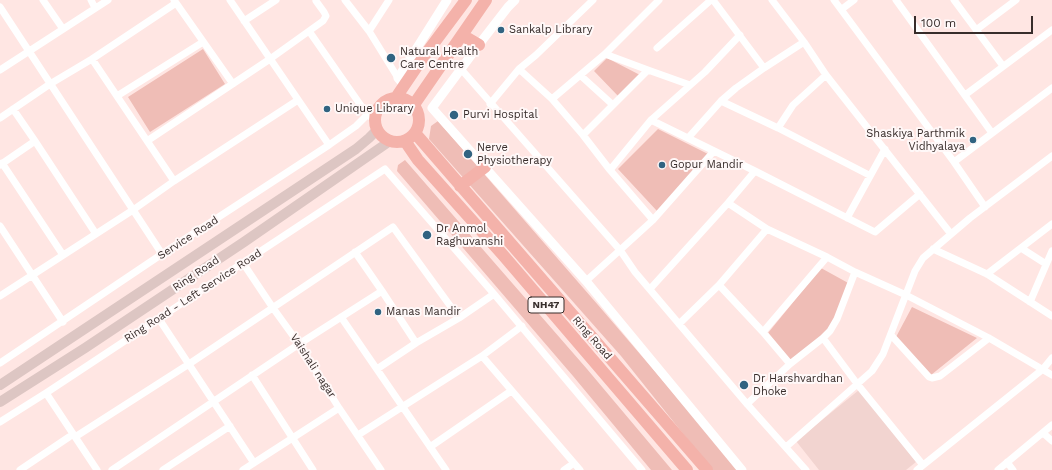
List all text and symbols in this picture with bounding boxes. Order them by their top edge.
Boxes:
scale bar [916,8,1035,34]
text: 100 m [921,16,956,30]
place label: Sankalp Library [509,23,592,37]
marker: Sankalp Library [496,25,506,35]
place label: Natural Health Care Centre [400,45,478,71]
marker: Natural Health Care Centre [385,52,397,64]
place label: Unique Library [335,102,413,116]
marker: Unique Library [322,104,332,114]
place label: Purvi Hospital [463,108,538,122]
marker: Purvi Hospital [448,109,460,121]
place label: Shaskiya Parthmik Vidhyalaya [866,127,965,153]
marker: Shaskiya Parthmik Vidhyalaya [968,135,978,145]
place label: Nerve Physiotherapy [477,141,552,167]
marker: Nerve Physiotherapy [462,148,474,160]
place label: Gopur Mandir [670,158,743,172]
marker: Gopur Mandir [657,160,667,170]
street label: Service Road [155,214,221,262]
place label: Dr Anmol Raghuvanshi [436,222,503,248]
marker: Dr Anmol Raghuvanshi [421,229,433,241]
street label: Ring Road - Left Service Road [122,247,264,345]
street label: Ring Road [170,254,222,294]
road number: NH47 [528,297,564,313]
place label: Manas Mandir [386,305,461,319]
marker: Manas Mandir [373,307,383,317]
street label: Ring Road [569,314,615,362]
street label: Vaishali nagar [287,331,339,401]
place label: Dr Harshvardhan Dhoke [753,372,843,398]
marker: Dr Harshvardhan Dhoke [738,379,750,391]

